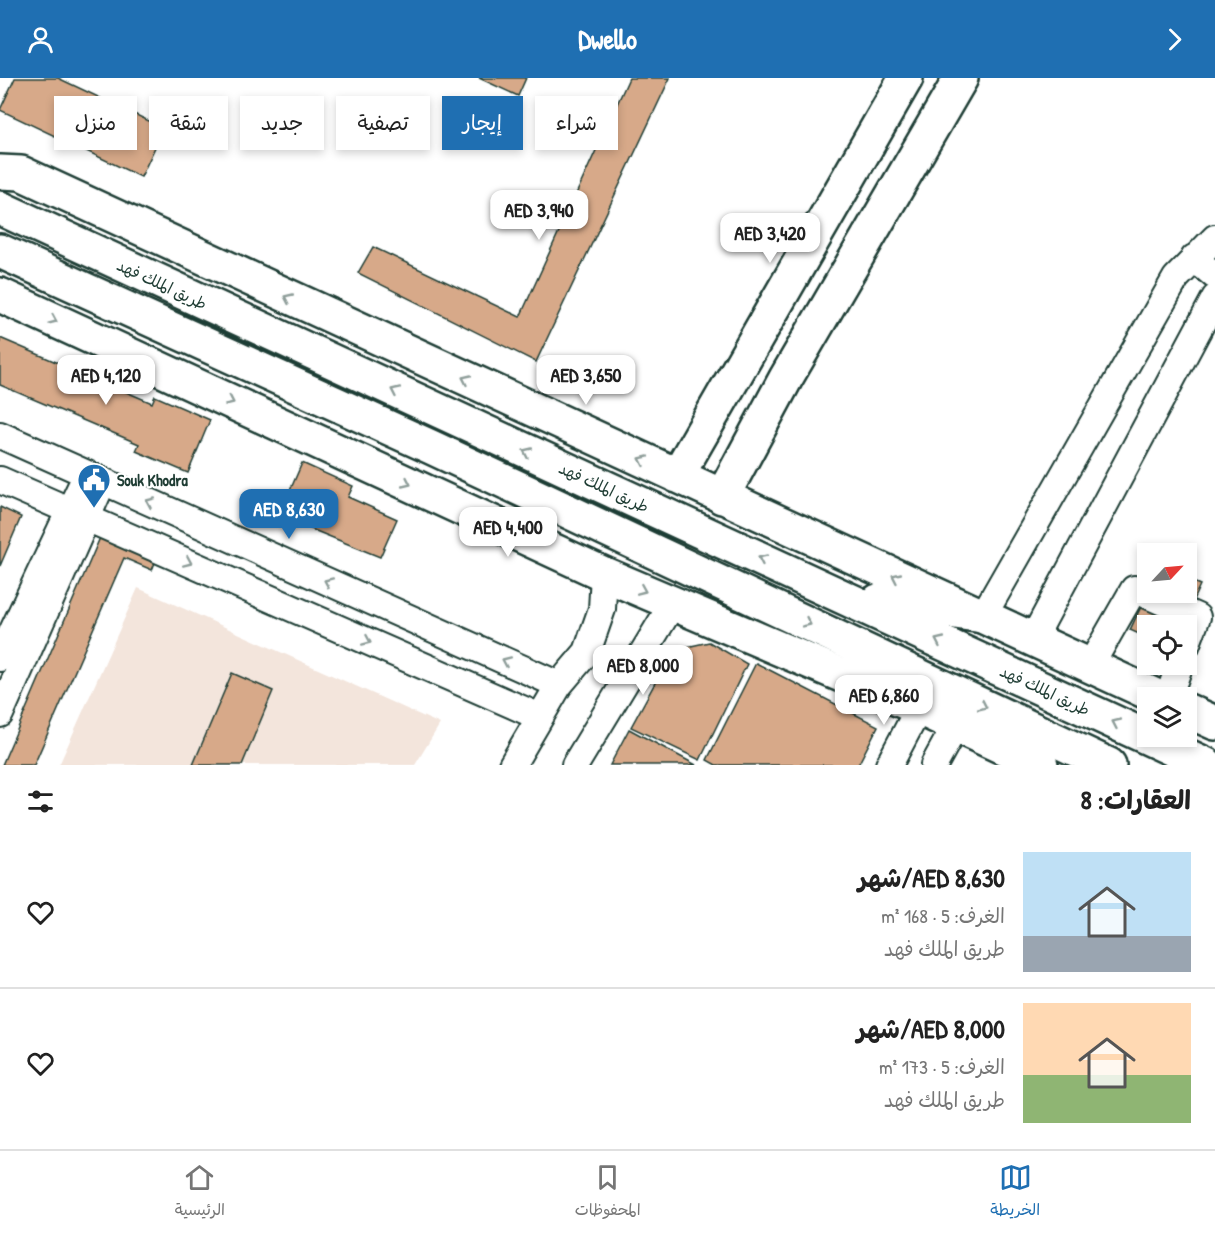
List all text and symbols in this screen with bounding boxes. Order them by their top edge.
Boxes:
text: Dwello [578,21,637,57]
icon: person [24,23,57,56]
icon: forward [1158,23,1191,56]
chip: منزل [54,96,137,150]
chip: شقة [149,96,228,150]
chip: جديد [240,96,324,150]
chip: تصفية [336,96,430,150]
chip: إيجار [442,96,523,150]
chip: شراء [535,96,618,150]
pin: AED 3,940 [470,190,608,241]
text: AED 3,940 [504,196,574,223]
pin: AED 3,420 [701,213,839,264]
text: AED 3,420 [734,219,806,246]
street label: طريق الملك فهد [113,254,211,314]
one-way arrow [284,293,295,305]
one-way arrow [47,313,58,325]
pin: AED 4,120 [37,355,175,406]
pin: AED 3,650 [517,355,655,406]
text: AED 4,120 [71,361,141,388]
text: AED 3,650 [550,361,622,388]
one-way arrow [461,374,472,386]
one-way arrow [391,387,402,399]
one-way arrow [224,394,235,406]
one-way arrow [523,447,534,459]
one-way arrow [638,455,649,467]
street label: طريق الملك فهد [555,457,653,517]
public building icon: Souk Khodra [76,462,112,509]
place label: Souk Khodra [117,469,188,491]
one-way arrow [401,476,412,488]
pin: AED 8,630 [220,489,358,540]
text: AED 8,630 [253,495,325,522]
one-way arrow [145,497,156,509]
pin: AED 4,400 [439,507,577,558]
text: AED 4,400 [473,513,543,540]
north arrow [1137,543,1197,603]
map controls [1137,543,1197,747]
one-way arrow [757,554,768,566]
one-way arrow [182,555,193,567]
one-way arrow [892,572,903,584]
one-way arrow [323,577,334,589]
one-way arrow [636,583,647,595]
button: locate [1137,615,1197,675]
one-way arrow [800,616,811,628]
one-way arrow [360,634,371,646]
one-way arrow [935,636,946,648]
pin: AED 8,000 [574,645,712,696]
text: AED 8,000 [607,651,679,678]
one-way arrow [501,657,512,669]
street label: طريق الملك فهد [996,660,1094,720]
pin: AED 6,860 [815,675,953,726]
text: AED 6,860 [849,681,919,708]
button: layers [1137,687,1197,747]
one-way arrow [977,698,988,710]
one-way arrow [1111,718,1122,730]
text: العقارات: 8 [1081,782,1191,817]
icon: filters [24,785,57,818]
text: AED 8,630/شهر [858,860,1005,895]
icon: home [1071,876,1143,948]
icon: heart [24,896,57,929]
text: الغرف: 5 · 168 m² [881,902,1005,929]
text: طريق الملك فهد [884,935,1005,962]
text: AED 8,000/شهر [857,1011,1005,1046]
icon: home [1071,1027,1143,1099]
icon: heart [24,1047,57,1080]
text: الغرف: 5 · 173 m² [879,1053,1005,1080]
text: طريق الملك فهد [884,1086,1005,1113]
tab: الرئيسية [175,1161,225,1224]
tab: المحفوظات [575,1161,641,1224]
tab: الخريطة [990,1161,1040,1224]

